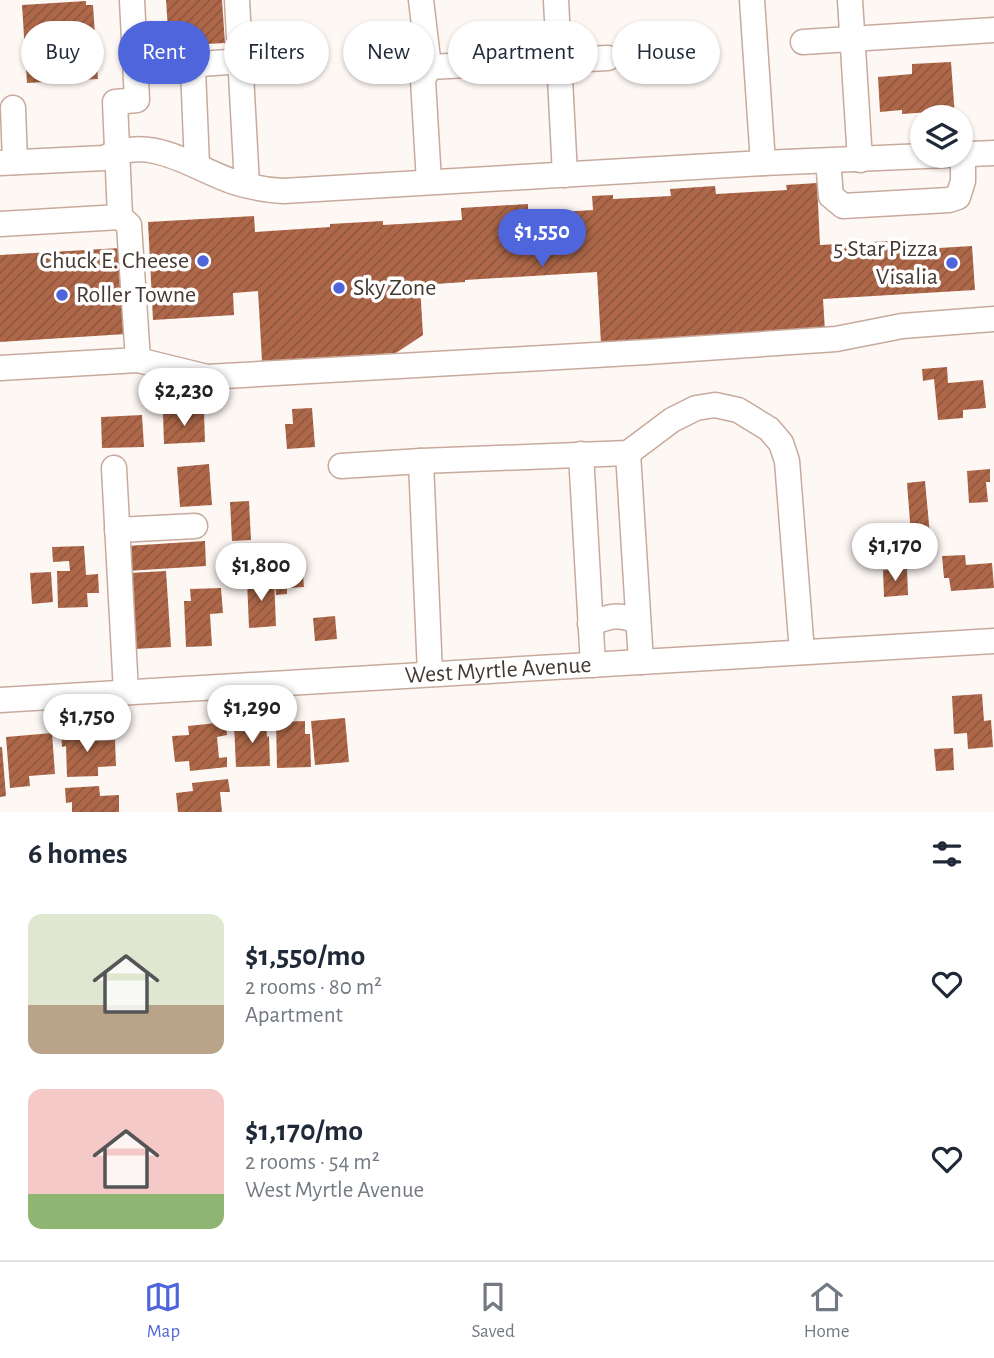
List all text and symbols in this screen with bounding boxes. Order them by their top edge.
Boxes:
chip: Buy [21,21,104,84]
chip: Rent [118,21,210,84]
chip: Filters [224,21,329,84]
chip: New [343,21,434,84]
chip: Apartment [448,21,598,84]
chip: House [612,21,720,84]
map controls [910,105,973,168]
button: layers [910,105,973,168]
pin: $1,550 [485,210,599,269]
text: $1,550 [514,220,570,243]
place label: 5 Star Pizza Visalia [833,237,938,289]
place label: Chuck E. Cheese [40,249,189,273]
marker: Chuck E. Cheese [195,253,211,269]
marker: 5 Star Pizza Visalia [944,255,960,271]
place label: Sky Zone [353,276,436,300]
marker: Sky Zone [331,280,347,296]
place label: Roller Towne [76,283,196,307]
marker: Roller Towne [54,287,70,303]
pin: $2,230 [127,368,241,428]
text: $2,230 [154,379,214,402]
pin: $1,170 [838,524,952,583]
text: $1,170 [868,534,922,557]
pin: $1,800 [204,544,318,603]
text: $1,800 [231,554,291,577]
street label: West Myrtle Avenue [404,653,592,688]
pin: $1,290 [195,686,309,745]
pin: $1,750 [30,694,144,754]
text: $1,290 [223,696,281,719]
text: $1,750 [59,705,115,728]
icon: filters [928,835,966,873]
text: 6 homes [28,839,128,869]
text: $1,550/mo [245,941,365,971]
icon: home [84,942,168,1026]
icon: heart [928,965,966,1003]
text: 2 rooms · 80 m² [245,976,382,999]
text: Apartment [245,1004,343,1027]
text: $1,170/mo [245,1116,363,1146]
icon: home [84,1117,168,1201]
icon: heart [928,1140,966,1178]
text: 2 rooms · 54 m² [245,1151,380,1174]
text: West Myrtle Avenue [245,1179,424,1202]
tab: Map [144,1278,182,1343]
tab: Saved [471,1278,515,1343]
tab: Home [804,1278,850,1343]

